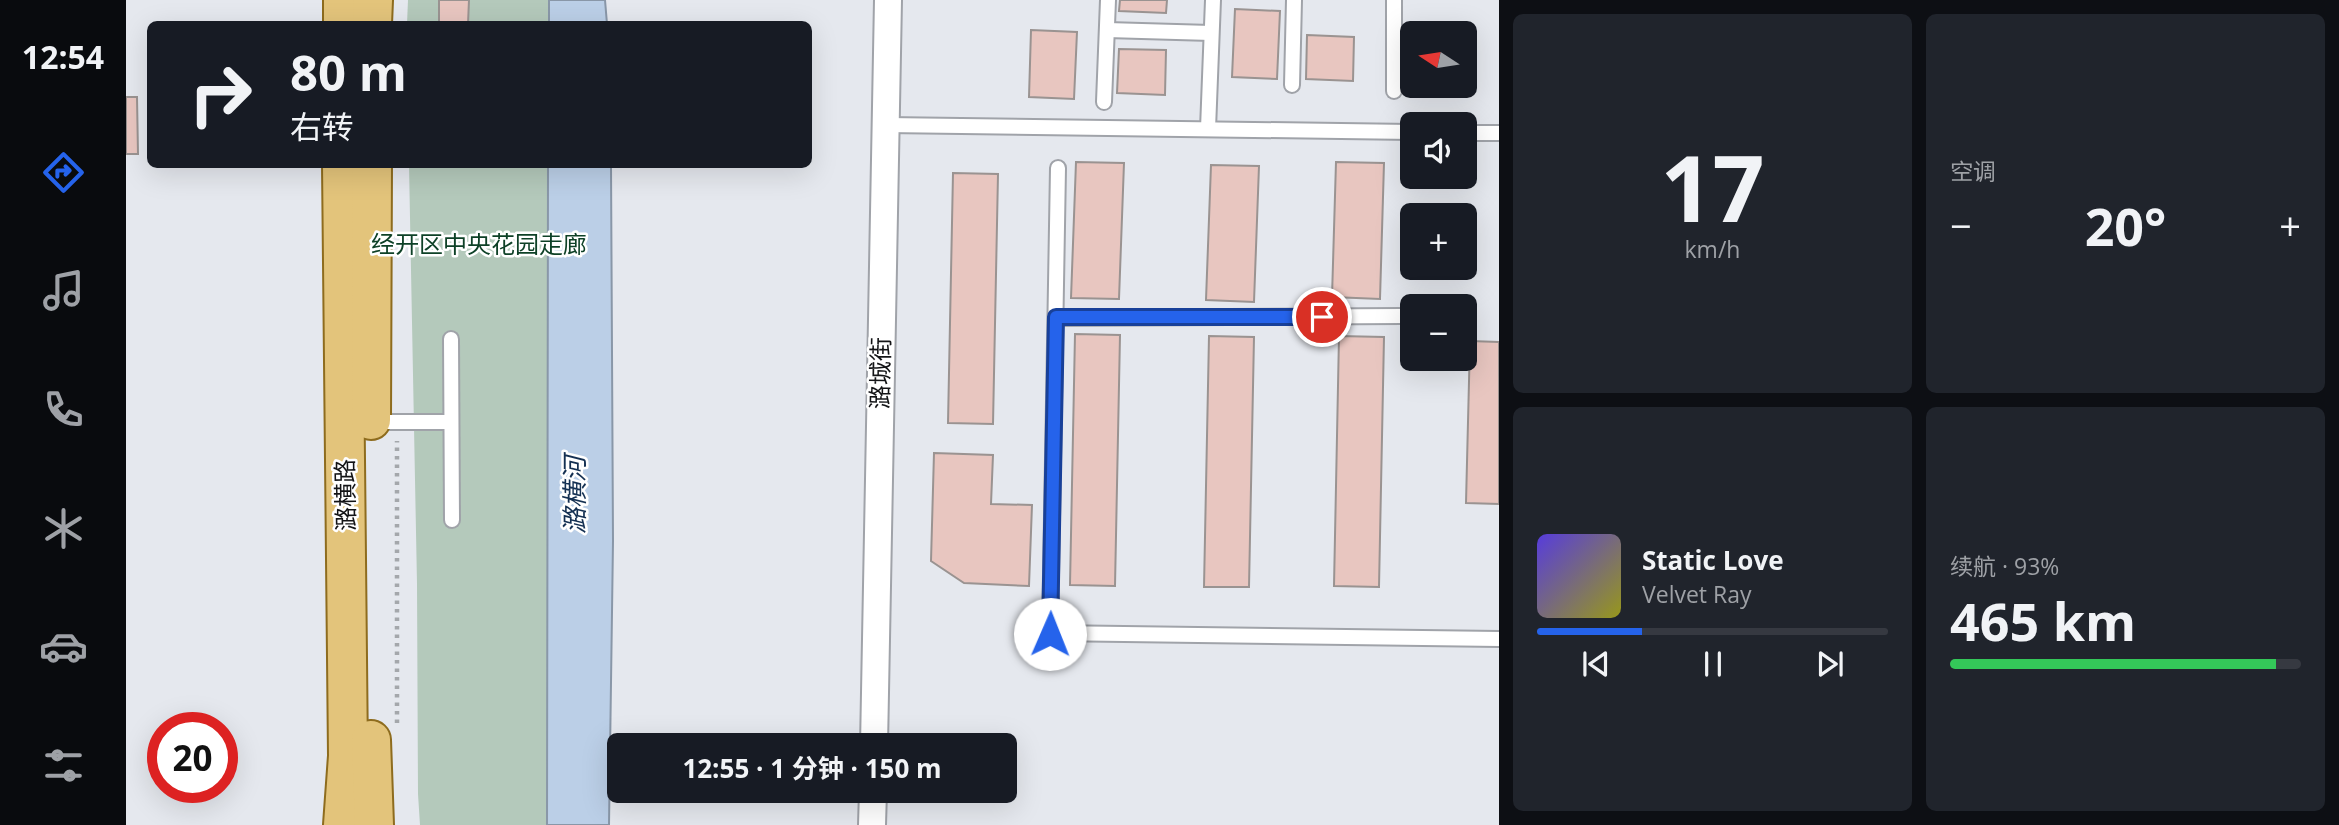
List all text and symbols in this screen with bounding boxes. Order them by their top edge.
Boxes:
north arrow [1400,21,1477,98]
map controls [1400,21,1477,371]
text: 12:54 [22,35,104,78]
text: 80 m [290,39,407,105]
icon: right [175,49,266,140]
text: 右转 [290,105,354,148]
button: sound [1400,112,1477,189]
text: 17 [1660,125,1765,249]
icon: directions [39,148,88,197]
text: 空调 [1950,155,1996,187]
text: 20° [2085,190,2166,261]
text: − [1950,199,1972,251]
text: + [2279,199,2301,251]
button: + [1400,203,1477,280]
park label: 经开区中央花园走廊 [371,227,587,260]
text: km/h [1685,233,1740,265]
icon: music [39,266,88,315]
pin [1292,287,1352,347]
button: − [1400,294,1477,371]
icon: arrive [1303,298,1341,336]
street label: 潞城街 [862,337,897,409]
icon: phone [39,385,88,434]
water label: 潞横河 [556,451,592,534]
street label: 潞横路 [327,459,362,531]
icon: climate [39,504,88,553]
text: Static Love [1642,542,1784,578]
text: 续航 · 93% [1950,550,2059,582]
text: Velvet Ray [1642,578,1752,610]
text: 465 km [1950,585,2136,656]
position arrow [1013,597,1087,671]
icon: car [39,622,88,671]
icon: previous [1577,645,1615,683]
icon: pause [1694,645,1732,683]
icon: next [1811,645,1849,683]
speed limit sign: 20 [147,712,238,803]
icon: filters [39,741,88,790]
text: 12:55 · 1 分钟 · 150 m [682,750,942,786]

